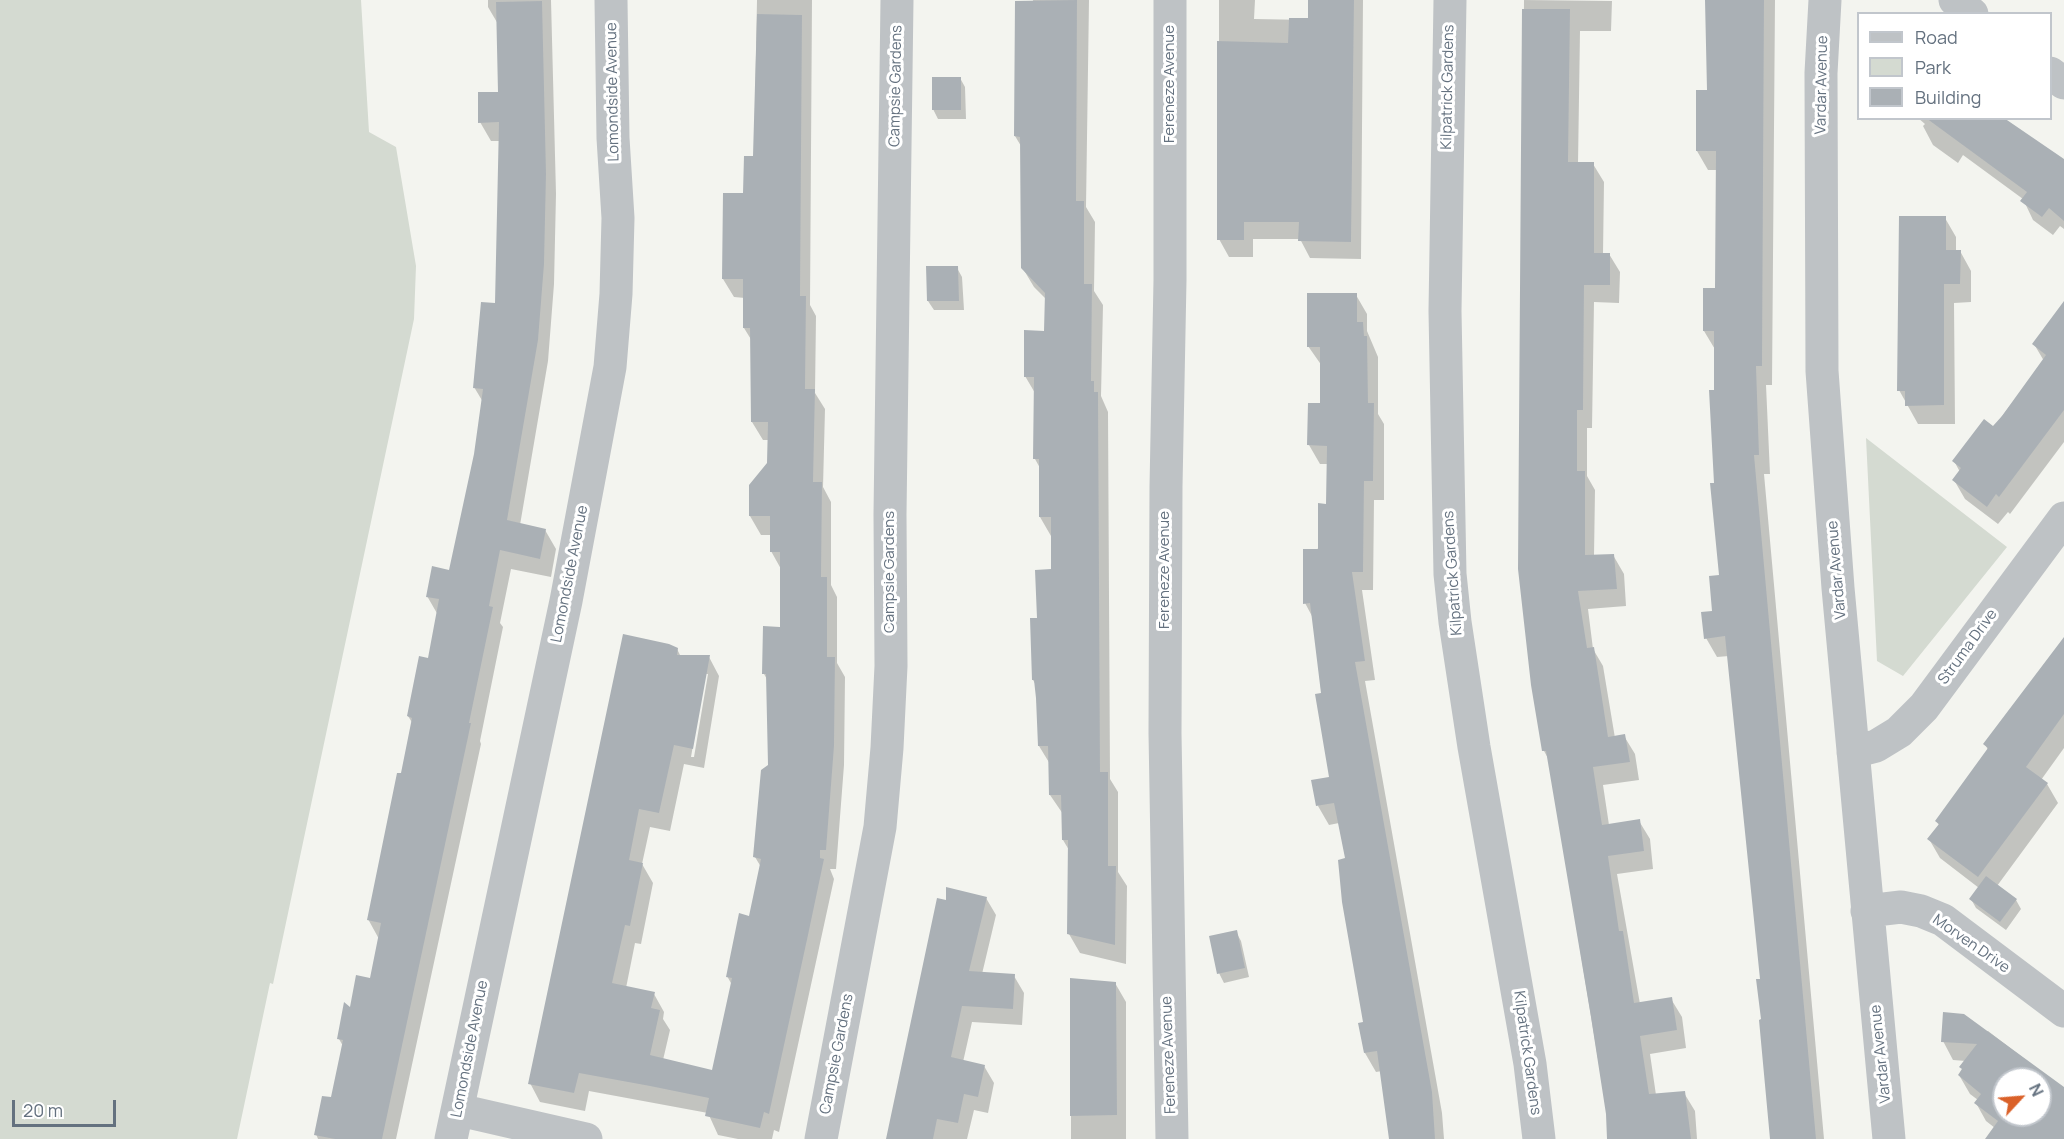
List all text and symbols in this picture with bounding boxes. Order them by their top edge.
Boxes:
legend [1857,12,2052,120]
street label: Lomondside Avenue [603,22,623,162]
street label: Kilpatrick Gardens [1438,24,1458,150]
street label: Campsie Gardens [886,25,906,147]
street label: Fereneze Avenue [1161,25,1179,143]
text: Road [1915,25,1958,49]
street label: Vardar Avenue [1812,35,1832,135]
text: Park [1915,55,1951,79]
text: Building [1915,85,1981,109]
street label: Lomondside Avenue [548,504,592,644]
street label: Kilpatrick Gardens [1440,510,1466,636]
street label: Campsie Gardens [881,511,899,633]
street label: Fereneze Avenue [1156,511,1174,629]
street label: Vardar Avenue [1824,520,1850,620]
street label: Struma Drive [1935,606,2001,688]
street label: Morven Drive [1929,911,2013,977]
street label: Lomondside Avenue [448,979,492,1119]
street label: Kilpatrick Gardens [1509,990,1545,1116]
street label: Campsie Gardens [817,992,857,1116]
street label: Fereneze Avenue [1158,996,1180,1114]
street label: Vardar Avenue [1867,1004,1895,1104]
north arrow [1992,1067,2052,1127]
text: N [2024,1080,2049,1100]
scale bar [15,1088,118,1126]
text: 20 m [23,1098,63,1122]

